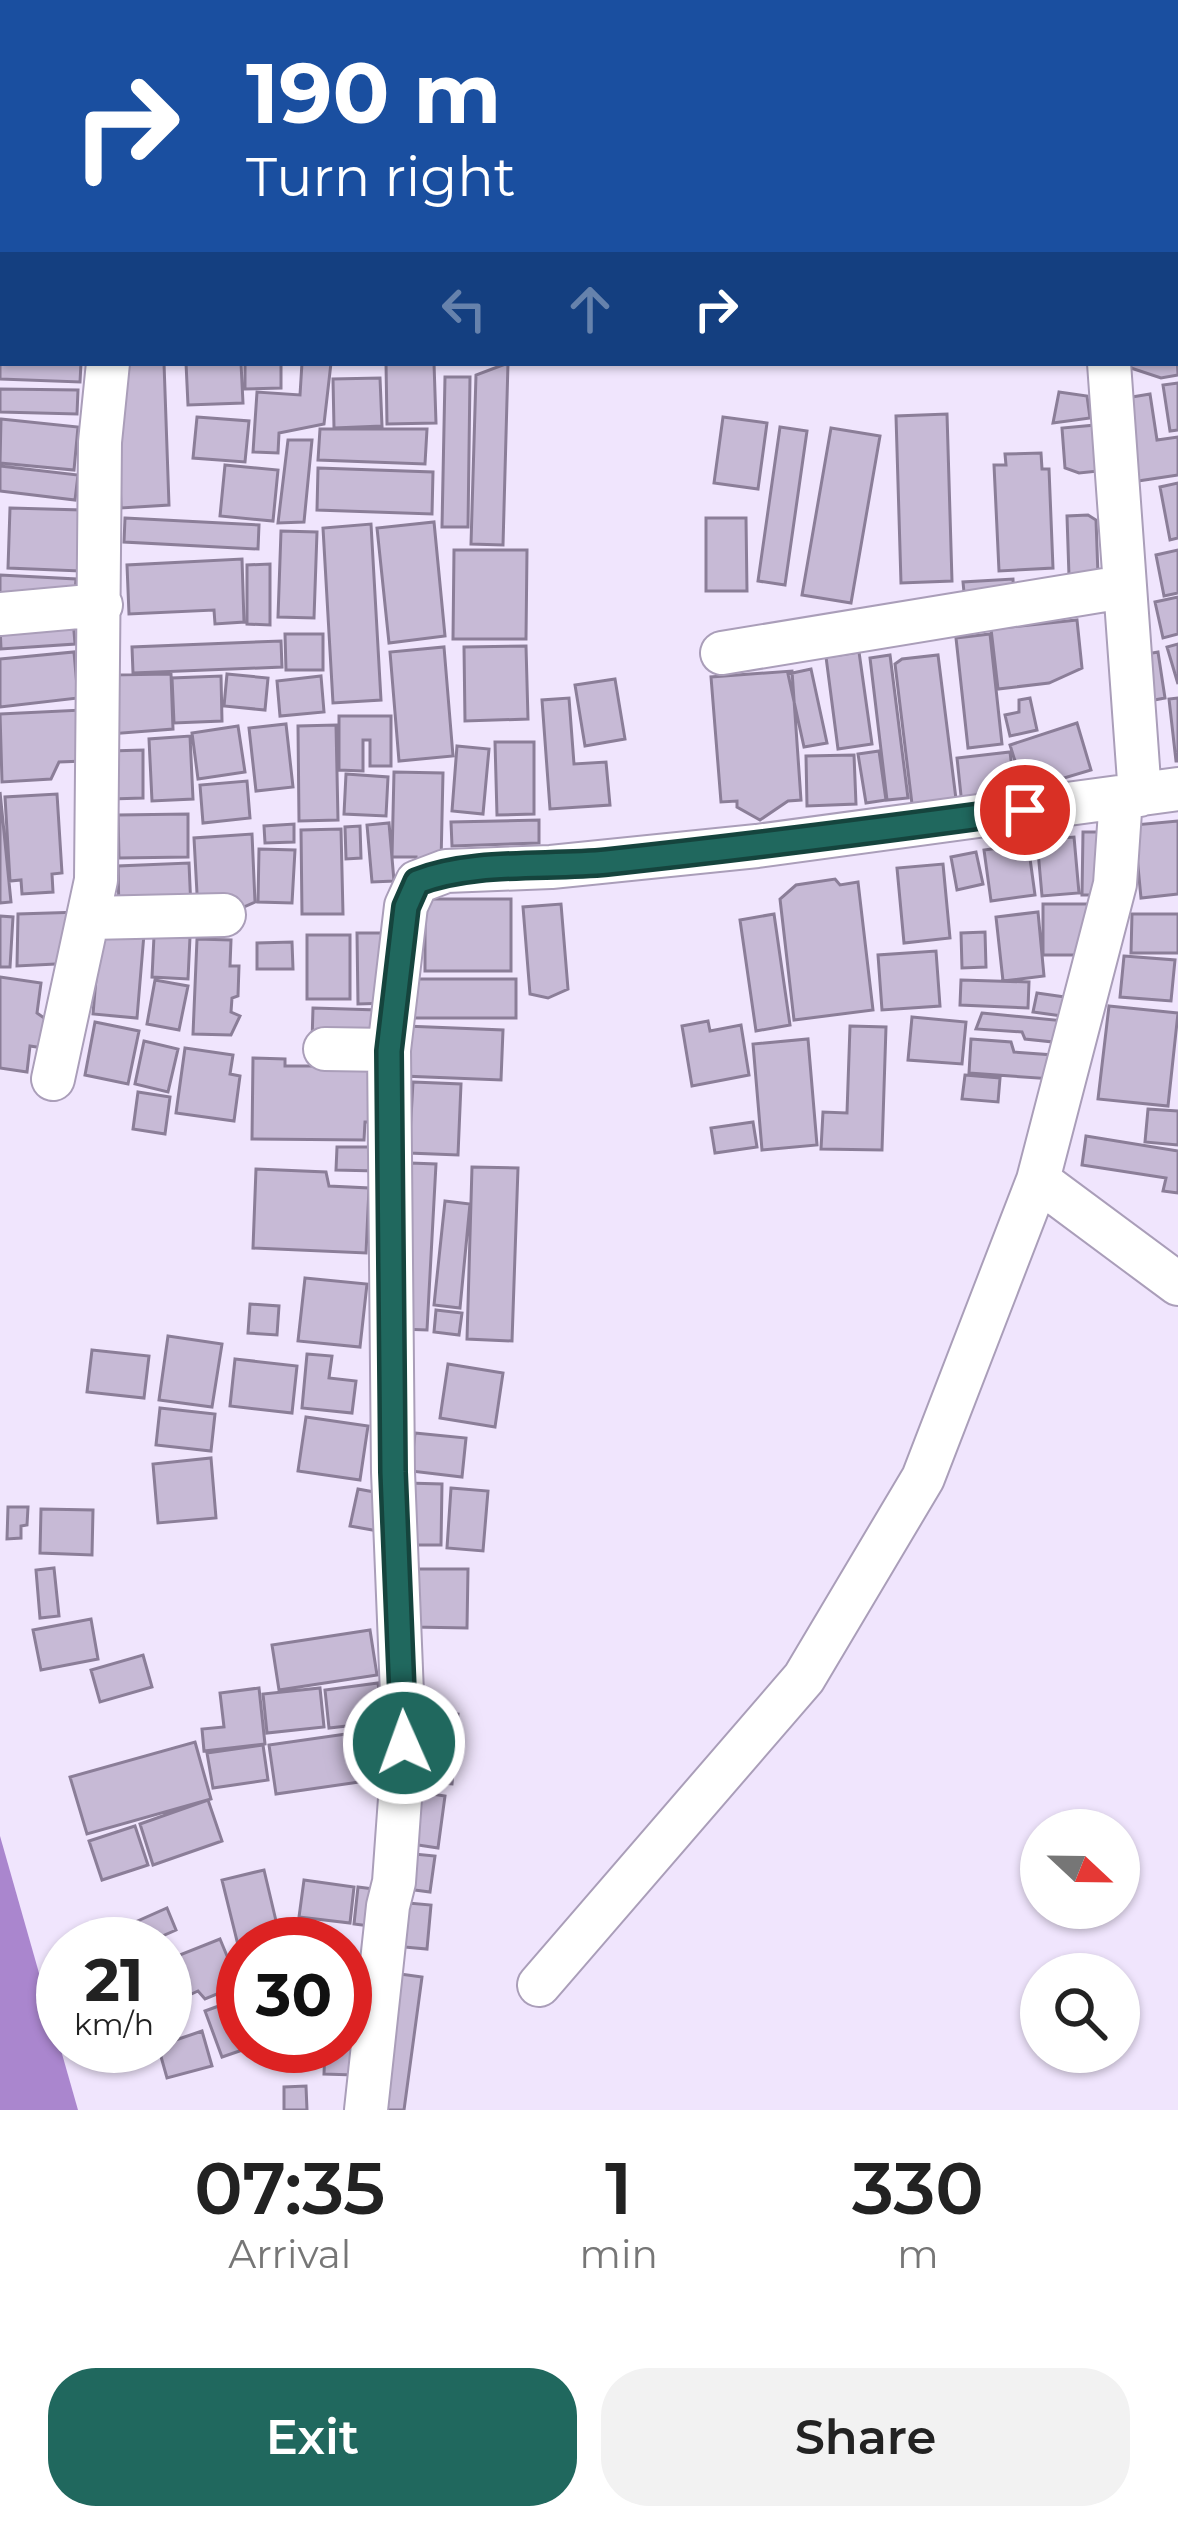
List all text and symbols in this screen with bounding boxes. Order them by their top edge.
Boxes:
text: 190 m [246,42,501,144]
icon: right [48,48,204,204]
text: Turn right [246,144,516,210]
icon: left [431,276,497,342]
icon: ahead [557,276,623,342]
icon: right [683,276,749,342]
pin [974,759,1076,861]
icon: arrive [992,777,1058,843]
position arrow [341,1680,467,1806]
north arrow [1020,1809,1140,1929]
map controls [1020,1809,1140,2073]
speed limit sign: 30 [216,1917,372,2073]
text: 21 [85,1943,143,2016]
button: search [1020,1953,1140,2073]
text: km/h [74,2006,154,2043]
text: 07:35 [194,2144,385,2232]
text: 1 [605,2144,632,2232]
text: 330 [852,2144,984,2232]
text: Arrival [228,2230,351,2278]
text: min [580,2230,658,2278]
text: m [897,2230,939,2278]
button: Exit [48,2368,577,2506]
button: Share [601,2368,1130,2506]

